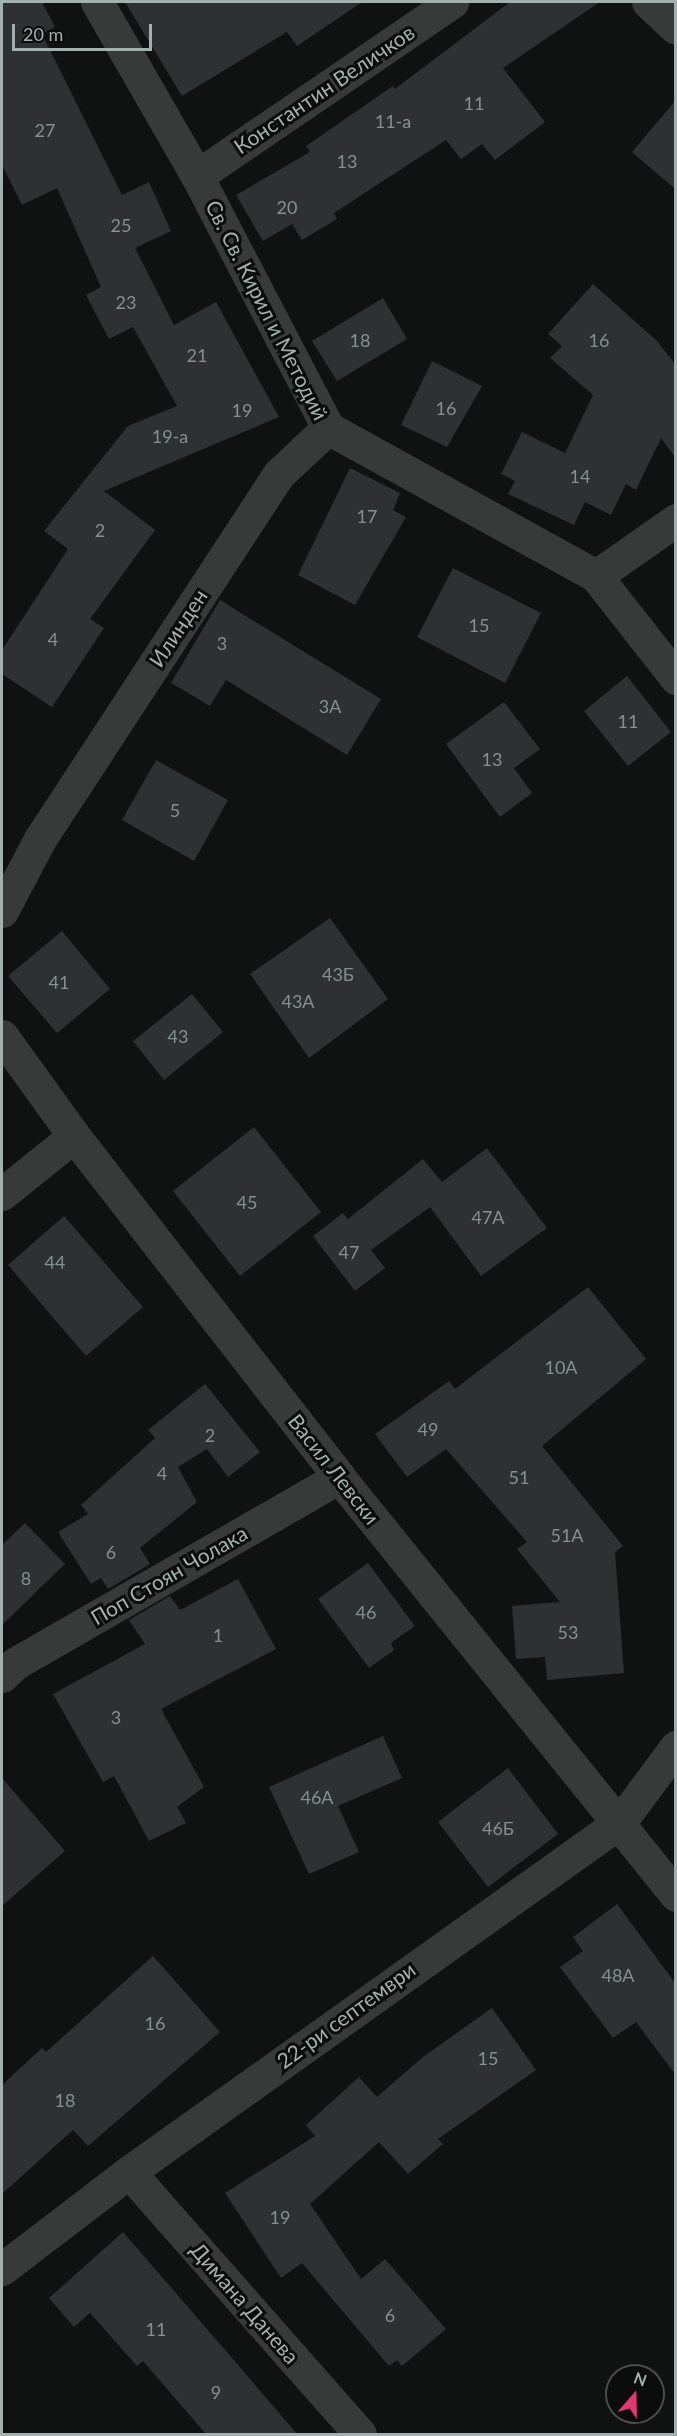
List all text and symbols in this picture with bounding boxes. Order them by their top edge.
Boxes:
scale bar [15,12,154,50]
street label: Константин Величков [229,19,419,159]
text: 20 m [23,23,63,45]
house number: 11 [464,92,484,114]
house number: 11-a [375,110,411,132]
house number: 27 [35,119,55,141]
house number: 13 [337,150,357,172]
street label: Св. Св. Кирил и Методий [201,196,333,424]
house number: 20 [277,196,297,218]
house number: 25 [111,214,131,236]
house number: 23 [116,291,136,313]
house number: 18 [350,329,370,351]
house number: 16 [589,329,609,351]
house number: 21 [187,344,207,366]
house number: 16 [436,397,456,419]
house number: 19 [232,399,252,421]
house number: 19-a [152,425,188,447]
house number: 14 [570,465,590,487]
house number: 17 [357,505,377,527]
house number: 2 [95,519,105,541]
street label: Илинден [144,584,212,672]
house number: 15 [469,614,489,636]
house number: 4 [48,628,58,650]
house number: 3 [217,632,227,654]
house number: 3А [319,695,341,717]
house number: 11 [618,710,638,732]
house number: 13 [482,748,502,770]
house number: 5 [170,799,180,821]
house number: 43Б [322,963,354,985]
house number: 41 [49,971,69,993]
house number: 43А [281,990,315,1012]
house number: 43 [168,1025,188,1047]
house number: 45 [237,1191,257,1213]
house number: 47А [471,1206,505,1228]
house number: 47 [339,1241,359,1263]
house number: 44 [45,1251,65,1273]
house number: 10А [544,1356,578,1378]
street label: Васил Левски [283,1409,385,1529]
house number: 49 [418,1418,438,1440]
house number: 2 [205,1424,215,1446]
house number: 4 [157,1462,167,1484]
house number: 51 [509,1466,529,1488]
street label: Поп Стоян Чолака [86,1520,252,1630]
house number: 51А [550,1524,584,1546]
house number: 6 [106,1541,116,1563]
house number: 8 [21,1567,31,1589]
house number: 46 [356,1601,376,1623]
house number: 53 [558,1621,578,1643]
house number: 1 [213,1624,223,1646]
house number: 3 [111,1706,121,1728]
house number: 46А [300,1786,334,1808]
house number: 46Б [482,1817,514,1839]
street label: 22-ри септември [272,1956,420,2074]
house number: 48А [601,1964,635,1986]
house number: 16 [145,2012,165,2034]
house number: 15 [478,2047,498,2069]
house number: 18 [55,2089,75,2111]
house number: 19 [270,2206,290,2228]
street label: Димана Данева [186,2237,304,2369]
house number: 6 [385,2304,395,2326]
house number: 11 [146,2318,166,2340]
north arrow [605,2364,665,2424]
text: N [632,2367,650,2390]
house number: 9 [211,2381,221,2403]

